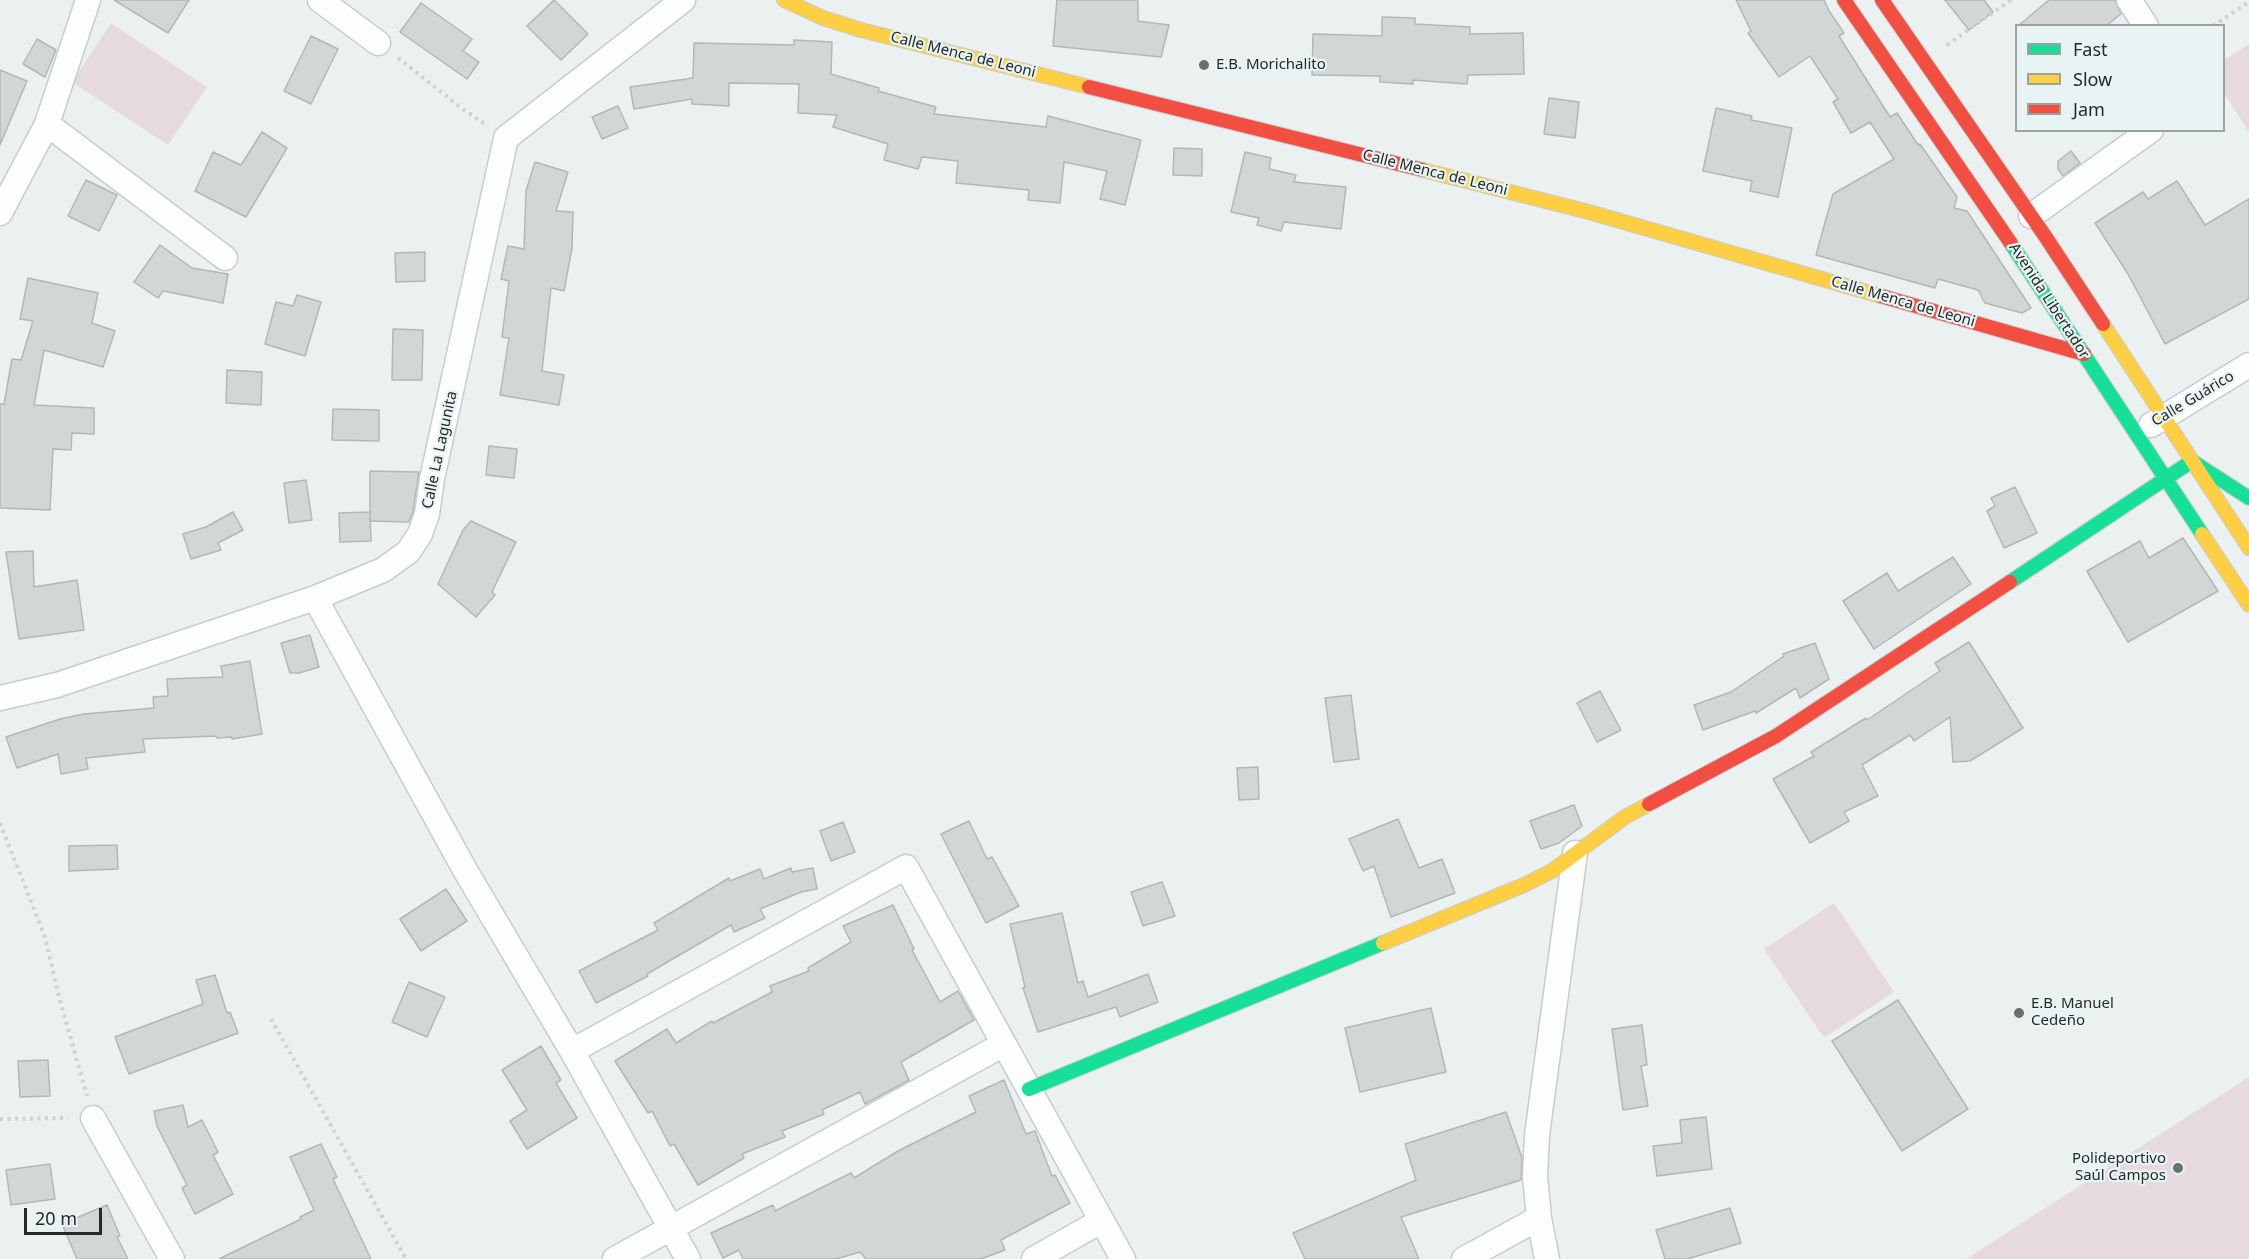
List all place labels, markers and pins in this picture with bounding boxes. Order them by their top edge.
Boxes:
place label: E.B. Morichalito [1216,56,1326,74]
marker: E.B. Morichalito [1197,58,1211,72]
place label: E.B. Manuel Cedeño [2031,995,2114,1030]
marker: E.B. Manuel Cedeño [2012,1006,2026,1020]
place label: Polideportivo Saúl Campos [2072,1150,2166,1185]
marker: Polideportivo Saúl Campos [2171,1161,2185,1175]

